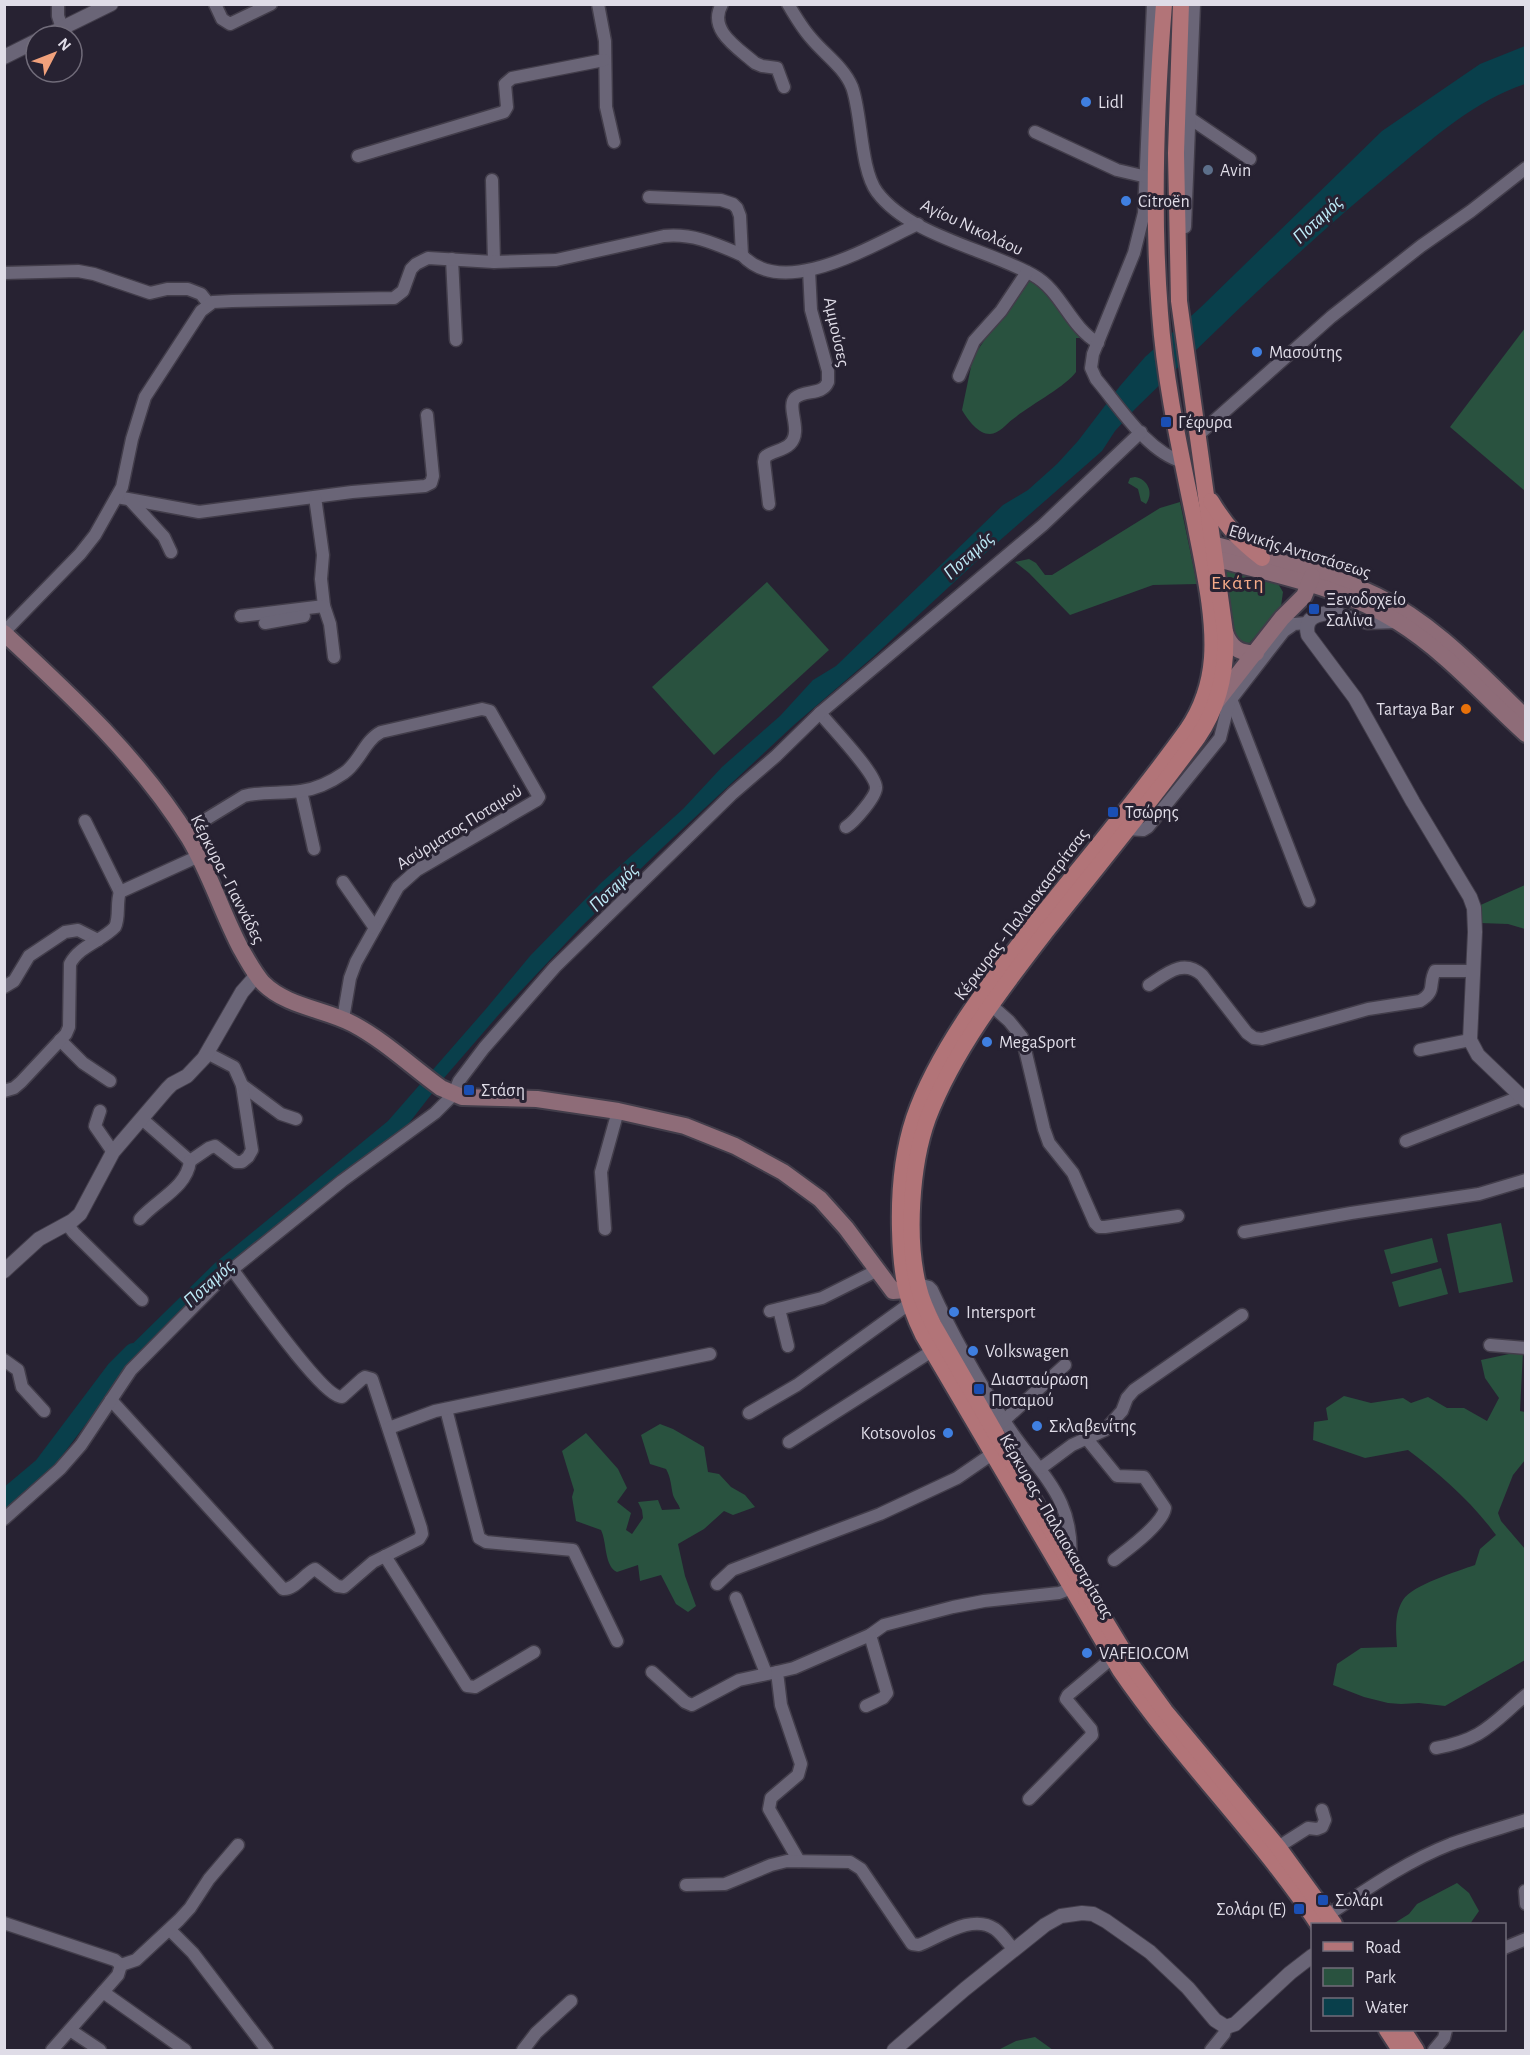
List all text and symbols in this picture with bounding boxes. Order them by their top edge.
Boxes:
north arrow [24,24,84,84]
text: N [55,35,74,54]
place label: Lidl [1098,94,1124,112]
marker: Lidl [1079,95,1093,109]
place label: Avin [1220,162,1251,180]
marker: Avin [1201,163,1215,177]
water label: Ποταμός [1289,192,1347,248]
place label: Citroën [1138,193,1190,211]
marker: Citroën [1119,194,1133,208]
street label: Αγίου Νικολάου [918,195,1026,259]
street label: Αμμούσες [820,296,852,369]
place label: Μασούτης [1269,344,1342,362]
marker: Μασούτης [1250,345,1264,359]
place label: Γέφυρα [1178,414,1232,432]
marker: Γέφυρα [1159,415,1173,429]
street label: Εθνικής Αντιστάσεως [1227,522,1373,582]
water label: Ποταμός [940,528,998,583]
district label: Εκάτη [1211,573,1265,593]
place label: Ξενοδοχείο Σαλίνα [1326,590,1406,630]
marker: Ξενοδοχείο Σαλίνα [1307,602,1321,616]
place label: Tartaya Bar [1376,701,1454,719]
marker: Tartaya Bar [1459,702,1473,716]
street label: Ασύρματος Ποταμού [394,782,525,874]
place label: Τσώρης [1125,804,1179,822]
marker: Τσώρης [1106,805,1120,819]
street label: Κέρκυρα - Γιαννάδες [187,812,267,947]
street label: Κέρκυρας - Παλαιοκαστρίτσας [951,825,1092,1004]
water label: Ποταμός [585,859,642,916]
place label: MegaSport [999,1034,1076,1052]
marker: MegaSport [980,1035,994,1049]
place label: Στάση [481,1082,525,1100]
marker: Στάση [462,1083,476,1097]
water label: Ποταμός [180,1256,238,1311]
place label: Intersport [966,1304,1036,1322]
marker: Intersport [947,1305,961,1319]
place label: Volkswagen [985,1343,1069,1361]
marker: Volkswagen [966,1344,980,1358]
place label: Διασταύρωση Ποταμού [991,1371,1089,1410]
marker: Διασταύρωση Ποταμού [972,1382,986,1396]
place label: Σκλαβενίτης [1049,1417,1136,1436]
marker: Σκλαβενίτης [1030,1419,1044,1433]
place label: Kotsovolos [861,1425,936,1443]
marker: Kotsovolos [941,1426,955,1440]
street label: Κέρκυρας - Παλαιοκαστρίτσας [996,1430,1117,1622]
place label: VAFEIO.COM [1099,1645,1189,1663]
marker: VAFEIO.COM [1080,1646,1094,1660]
place label: Σολάρι [1335,1892,1383,1910]
marker: Σολάρι [1316,1893,1330,1907]
place label: Σολάρι (E) [1216,1901,1287,1919]
marker: Σολάρι (E) [1292,1902,1306,1916]
legend [1311,1923,1506,2031]
text: Road [1365,1939,1401,1957]
text: Park [1365,1969,1397,1987]
text: Water [1365,1999,1408,2017]

